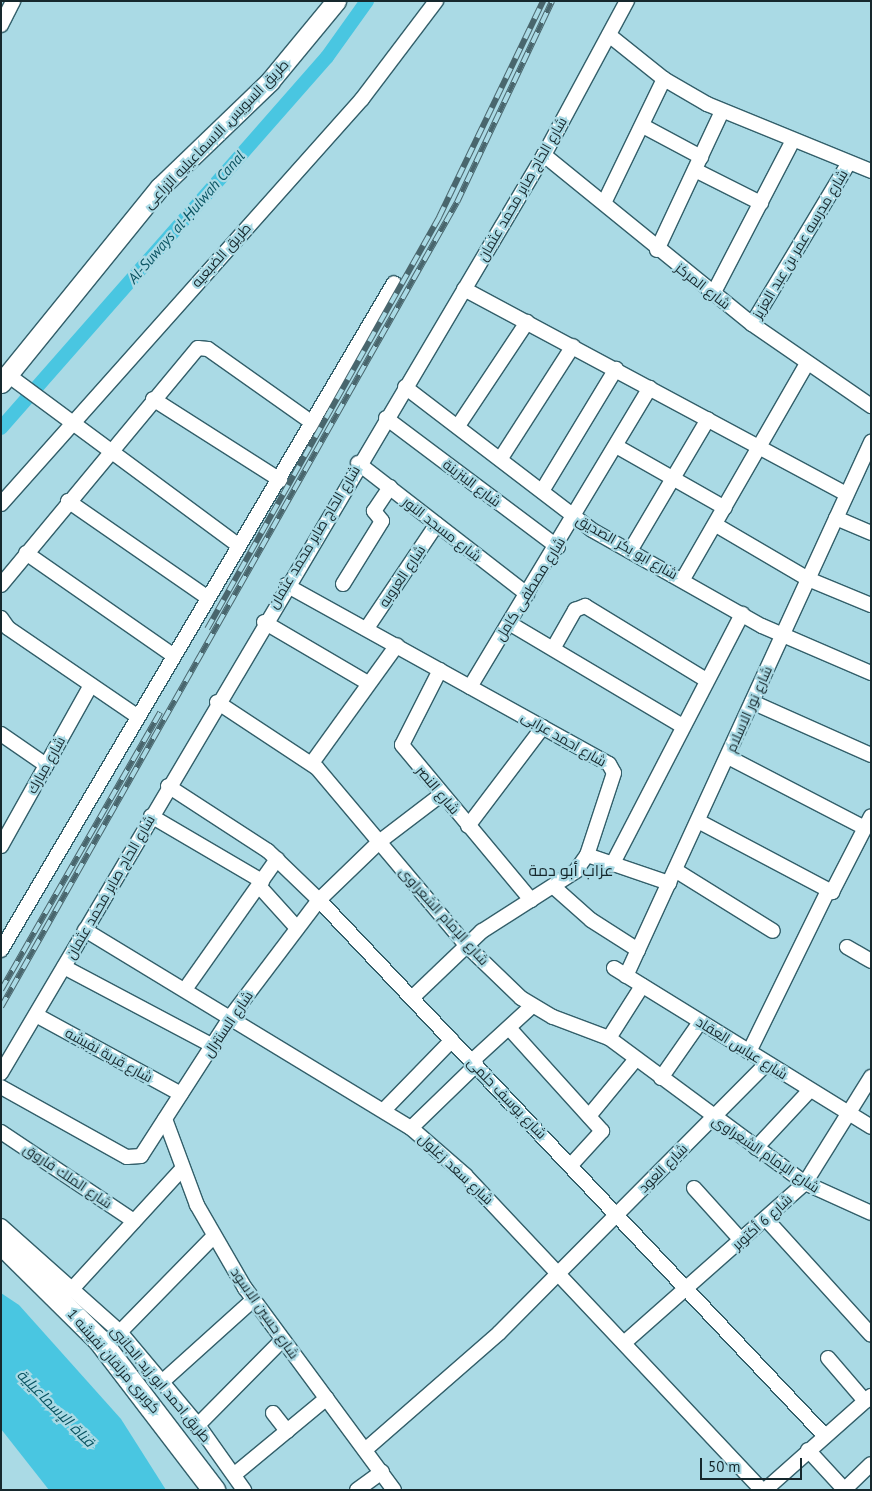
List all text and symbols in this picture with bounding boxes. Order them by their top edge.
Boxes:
street label: طريق السويس, الاسماعيليه الزراعى [140,55,292,213]
street label: شارع الحاج صابر محمد عثمان [474,114,570,264]
water label: Al-Suways al-Ḥulwah Canal [124,147,248,287]
street label: شارع مدرسه عمر بن عبد العزيز [749,166,851,322]
street label: طريق الضبعيه [188,219,254,291]
street label: شارع المركز [672,259,734,313]
street label: شارع البنزينة [440,456,504,510]
street label: شارع الحاج صابر محمد عثمان [265,463,363,611]
street label: شارع مسجد النور [399,493,485,565]
street label: شارع ابو بكر الصديق [573,511,681,583]
street label: شارع مصطفى كامل [491,534,569,644]
street label: شارع العروبه [375,542,429,610]
street label: شارع نور الاسلام [722,663,776,755]
street label: شارع احمد عرابى [518,708,610,770]
street label: شارع مبارك [23,733,69,797]
street label: شارع النصر [413,762,463,818]
street label: شارع الحاج صابر محمد عثمان [62,812,158,962]
district label: عزاب أبو دمة [529,860,613,880]
street label: شارع الإمام الشعراوى [396,864,492,968]
street label: شارع السنترال [200,988,256,1060]
street label: شارع عباس العقاد [693,1013,791,1083]
street label: شارع قرية نفيشه [62,1024,156,1086]
street label: شارع يوسف حلمى [464,1054,550,1142]
street label: شارع الإمام الشعراوى [709,1112,823,1196]
street label: شارع سعد زغلول [415,1130,497,1208]
street label: شارع الملك فاروق [20,1140,116,1212]
street label: شارع العود [635,1140,691,1196]
street label: شارع 6 أكتوبر [729,1191,795,1253]
street label: شارع حسين الاسود [227,1264,303,1362]
street label: كوبرى مزلقان نفيشه 1 [64,1305,164,1417]
street label: طريق احمد ابو زيد الجانبى [107,1322,215,1446]
water label: قناة الإسماعيلية [13,1365,99,1451]
scale bar [702,1448,804,1480]
text: 50 m [708,1457,741,1476]

